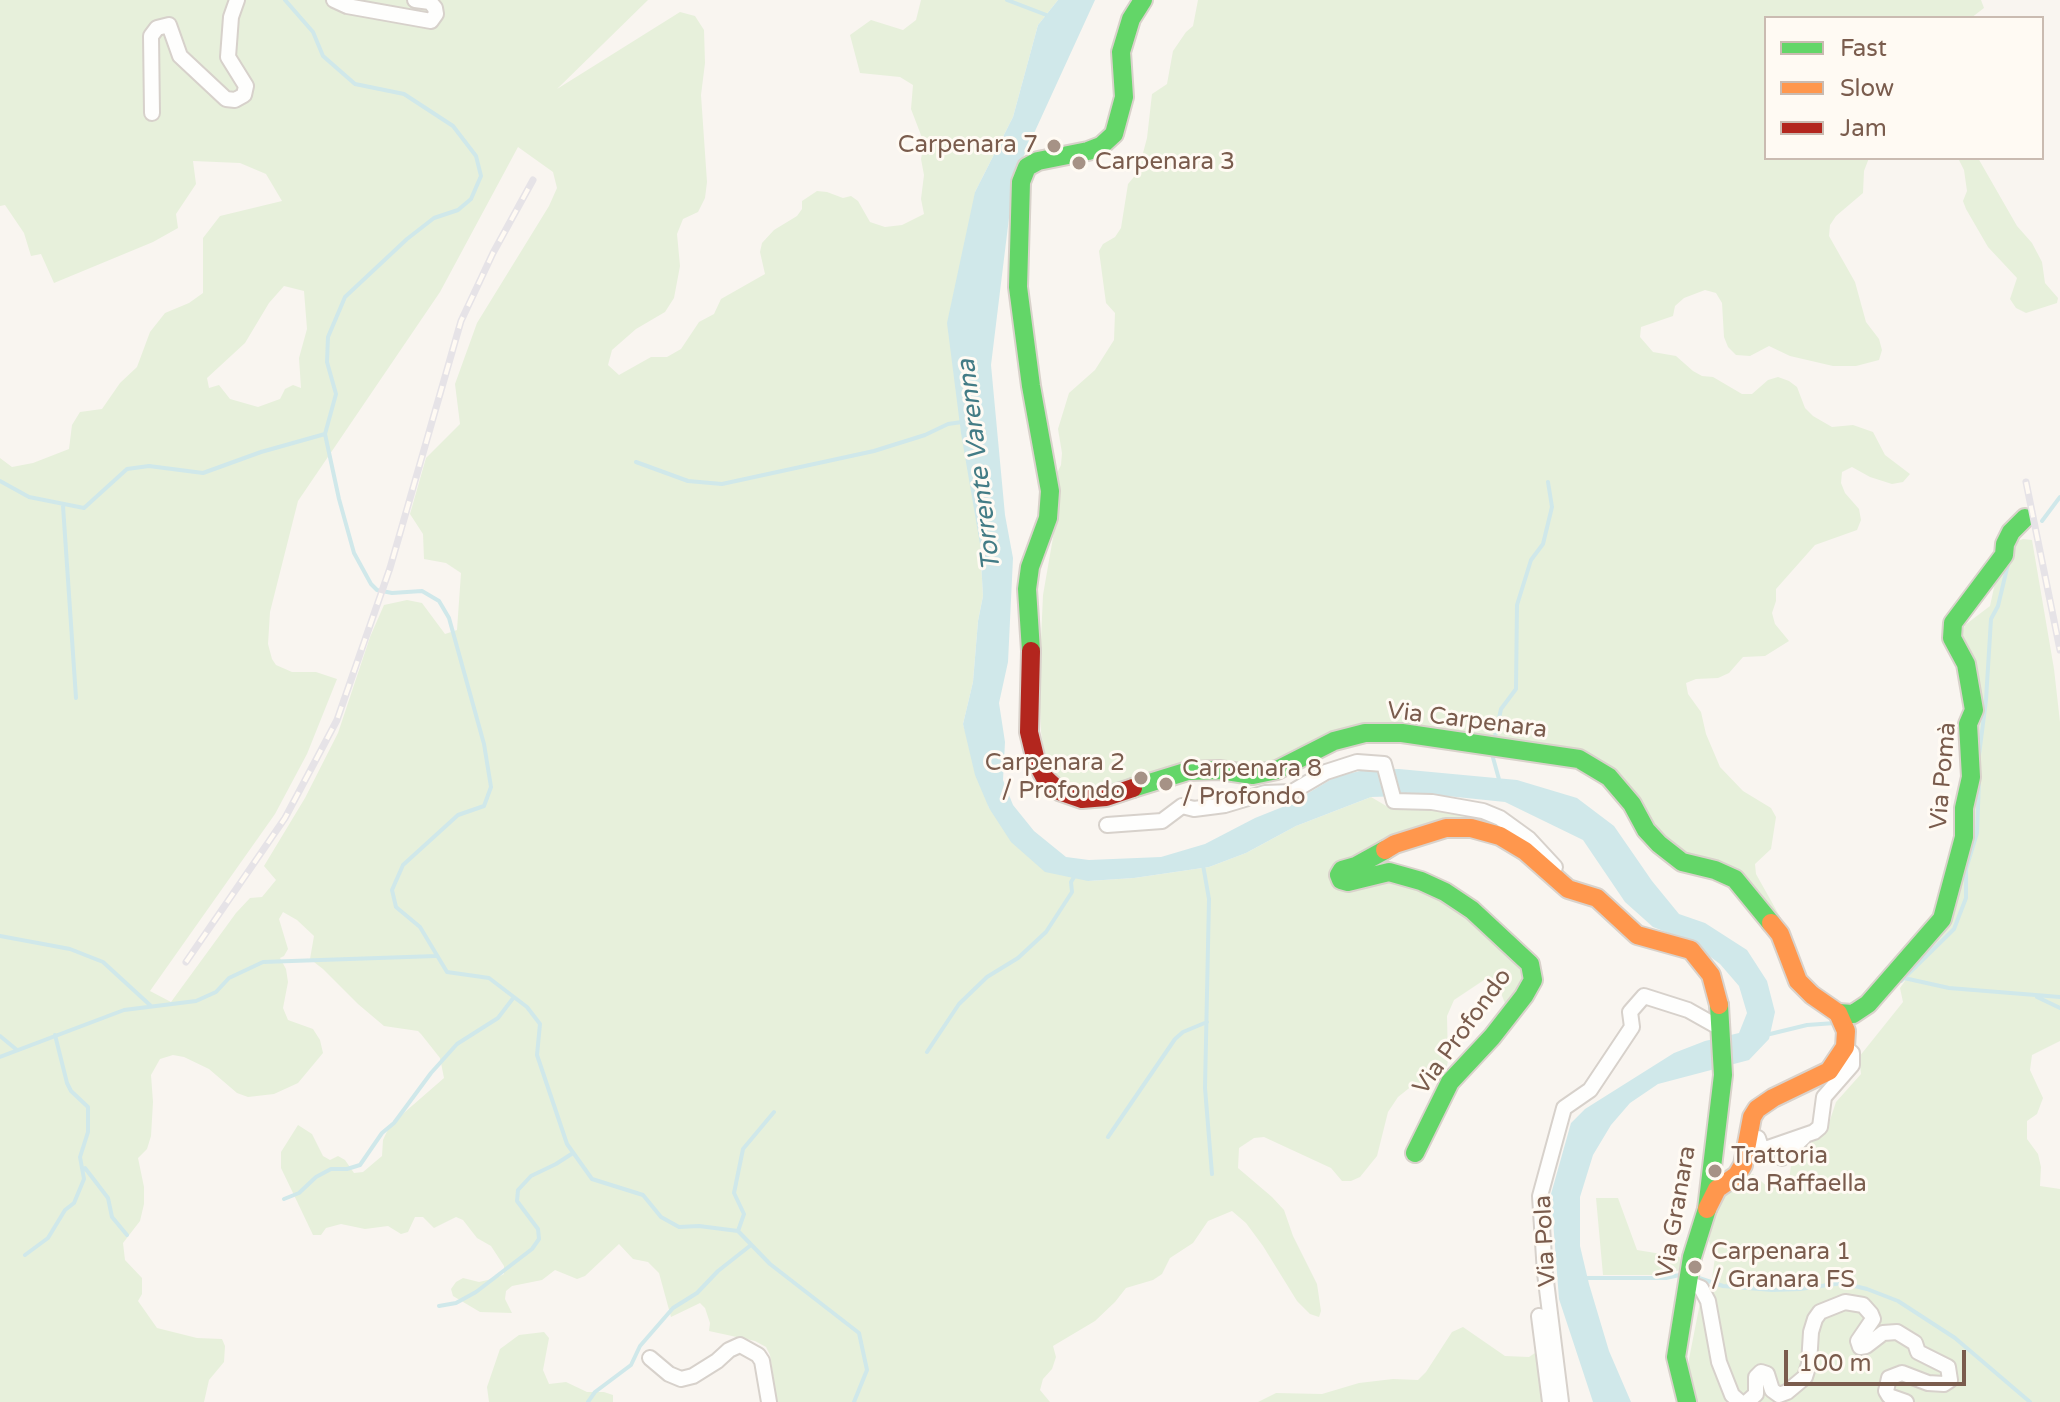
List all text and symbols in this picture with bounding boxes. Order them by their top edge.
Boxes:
legend [1764,16,2044,160]
text: Fast [1840,34,1887,63]
text: Slow [1840,74,1894,103]
text: Jam [1840,114,1887,143]
place label: Carpenara 7 [898,132,1038,160]
marker: Carpenara 7 [1045,137,1063,155]
place label: Carpenara 3 [1095,149,1235,177]
marker: Carpenara 3 [1070,154,1088,172]
water label: Torrente Varenna [952,358,1008,572]
street label: Via Carpenara [1385,697,1549,745]
street label: Via Pomà [1925,721,1963,831]
place label: Carpenara 2 / Profondo [985,750,1125,806]
place label: Carpenara 8 / Profondo [1182,756,1322,812]
marker: Carpenara 2 / Profondo [1132,769,1150,787]
marker: Carpenara 8 / Profondo [1157,775,1175,793]
street label: Via Profondo [1408,963,1518,1101]
place label: Trattoria da Raffaella [1731,1143,1867,1199]
street label: Via Granara [1651,1144,1703,1280]
marker: Trattoria da Raffaella [1706,1162,1724,1180]
street label: Via Pola [1529,1194,1563,1288]
place label: Carpenara 1 / Granara FS [1711,1239,1855,1295]
marker: Carpenara 1 / Granara FS [1686,1258,1704,1276]
scale bar [1788,1334,1970,1384]
text: 100 m [1798,1349,1872,1378]

